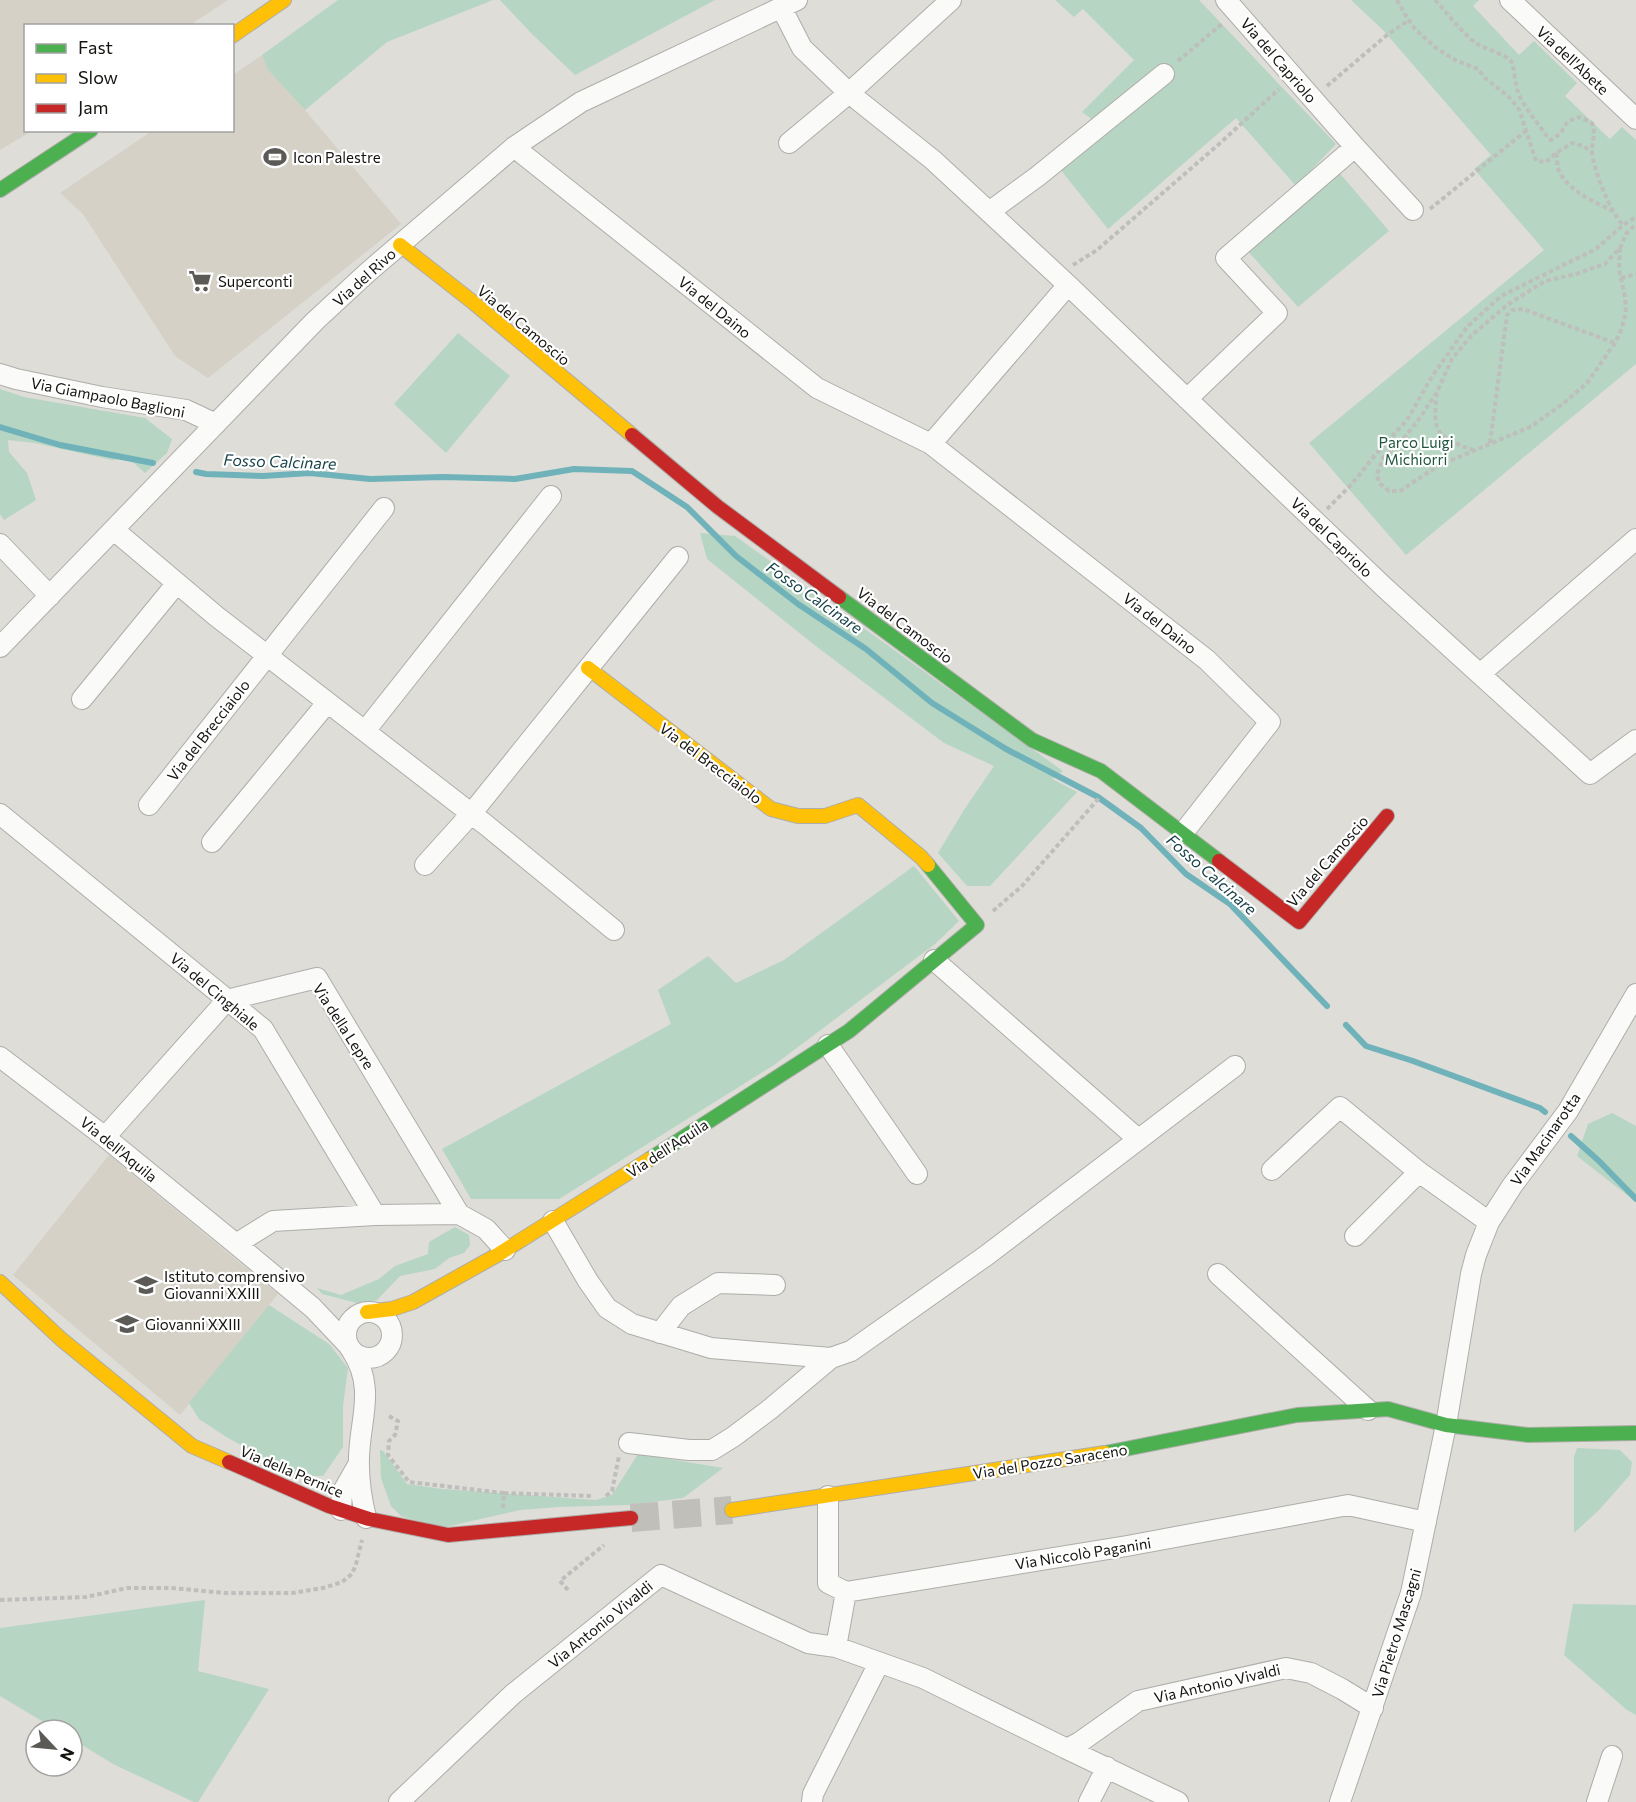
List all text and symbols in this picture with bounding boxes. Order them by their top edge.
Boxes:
street label: Via del Capriolo [1237,14,1321,106]
street label: Via dell'Abete [1533,22,1613,98]
legend [24,24,234,132]
text: Fast [78,36,113,58]
text: Slow [78,66,118,88]
text: Jam [78,96,108,118]
sports icon: Icon Palestre [262,144,288,170]
place label: Icon Palestre [293,148,381,166]
street label: Via del Rivo [329,244,399,310]
supermarket icon: Superconti [187,268,213,294]
place label: Superconti [218,272,293,290]
street label: Via del Daino [675,272,755,342]
street label: Via del Camoscio [474,281,574,369]
street label: Via Giampaolo Baglioni [29,373,187,421]
park label: Parco Luigi Michiorri [1378,433,1454,468]
water label: Fosso Calcinare [223,450,337,472]
street label: Via del Capriolo [1287,493,1377,581]
water label: Fosso Calcinare [763,557,867,637]
street label: Via del Camoscio [854,583,956,667]
street label: Via del Daino [1120,589,1200,657]
street label: Via del Brecciaiolo [163,676,253,784]
street label: Via del Brecciaiolo [656,719,766,807]
street label: Via del Camoscio [1282,812,1372,910]
water label: Fosso Calcinare [1163,830,1261,919]
street label: Via del Cinghiale [167,948,263,1034]
street label: Via della Lepre [310,980,378,1072]
street label: Via Macinarotta [1506,1089,1584,1189]
street label: Via dell'Aquila [77,1112,161,1186]
street label: Via dell'Aquila [623,1115,711,1181]
place label: Istituto comprensivo Giovanni XXIII [164,1267,305,1302]
school or university icon: Istituto comprensivo Giovanni XXIII [133,1272,159,1298]
school or university icon: Giovanni XXIII [114,1311,140,1337]
place label: Giovanni XXIII [145,1315,241,1333]
street label: Via del Pozzo Saraceno [971,1440,1129,1482]
street label: Via della Pernice [238,1441,347,1501]
street label: Via Niccolò Paganini [1014,1533,1152,1573]
street label: Via Pietro Mascagni [1368,1566,1424,1700]
street label: Via Antonio Vivaldi [544,1576,656,1672]
street label: Via Antonio Vivaldi [1152,1660,1282,1706]
north arrow [24,1718,84,1778]
text: N [57,1745,79,1764]

